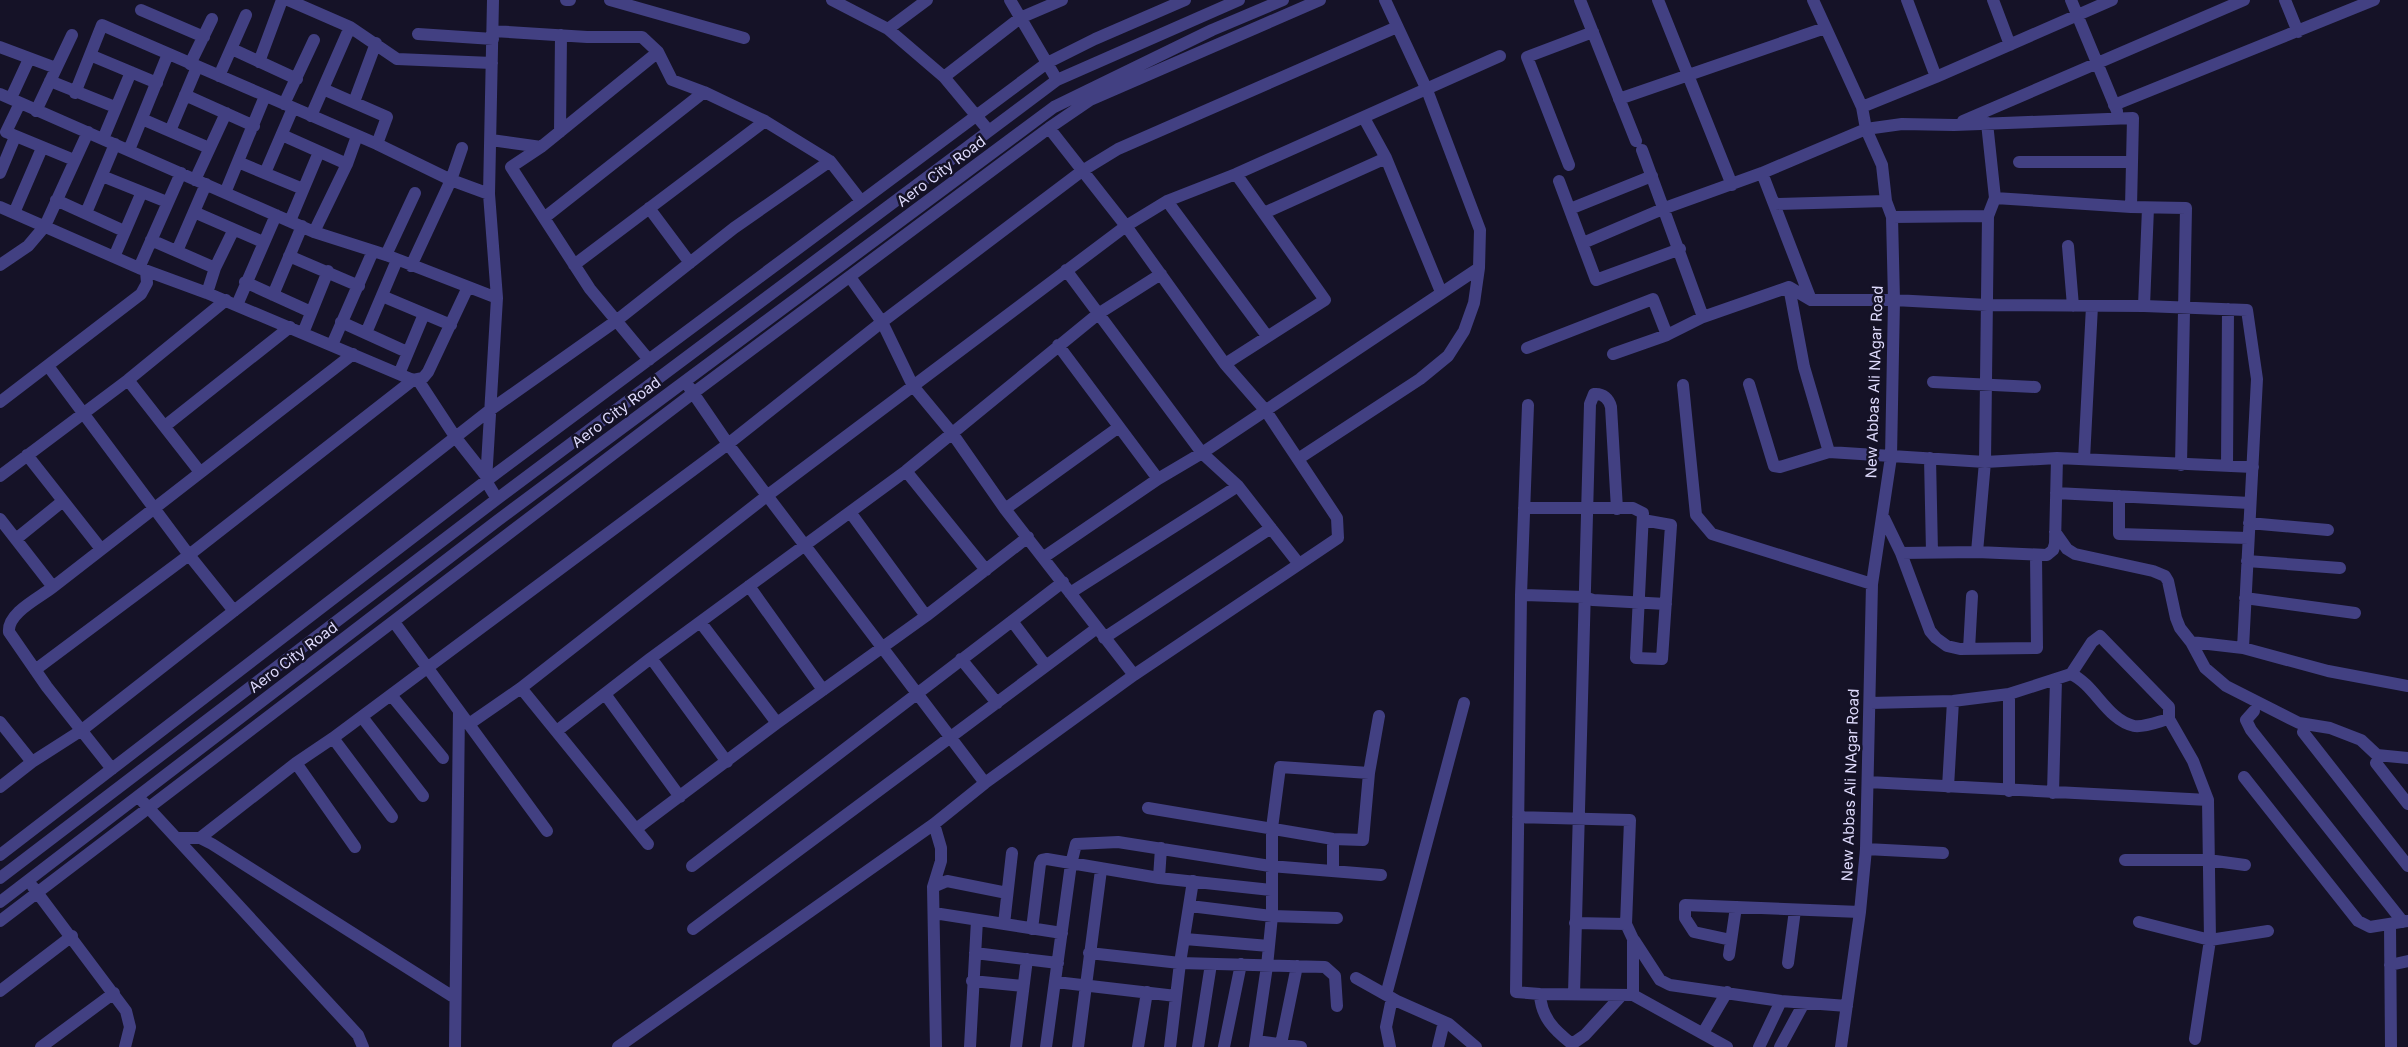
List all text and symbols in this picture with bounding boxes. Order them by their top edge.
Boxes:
street label: Aero City Road [893,131,989,211]
street label: New Abbas Ali NAgar Road [1861,285,1887,479]
street label: Aero City Road [568,372,664,452]
street label: Aero City Road [245,617,341,697]
street label: New Abbas Ali NAgar Road [1837,688,1863,882]

